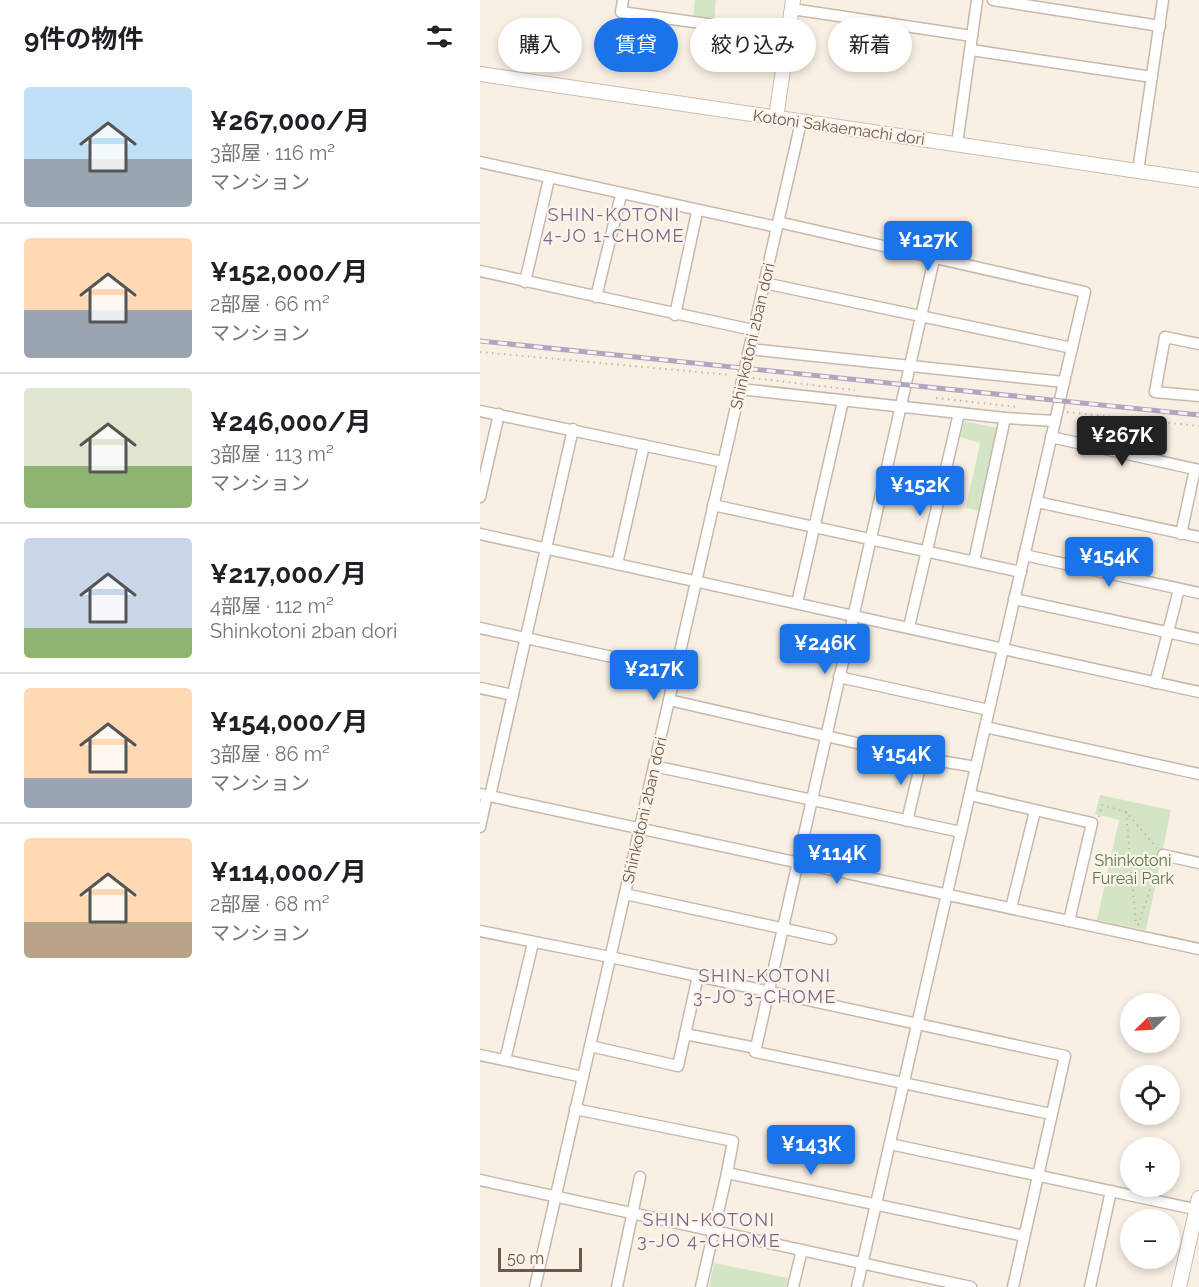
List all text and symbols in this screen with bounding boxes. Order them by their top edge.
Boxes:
chip: 購入 [498,18,582,72]
chip: 賃貸 [594,18,678,72]
chip: 絞り込み [690,18,816,72]
chip: 新着 [828,18,912,72]
icon: filters [423,20,456,53]
text: 9件の物件 [24,24,143,54]
text: ¥267,000/月 [210,106,370,136]
street label: Kotoni Sakaemachi dori [752,106,926,149]
icon: home [72,111,144,183]
text: 3部屋 · 116 m² [210,141,335,165]
text: マンション [210,170,310,194]
district label: SHIN-KOTONI 4-JO 1-CHOME [543,204,685,246]
pin: ¥127K [886,221,970,272]
text: ¥127K [898,228,958,252]
text: ¥152,000/月 [210,257,368,287]
street label: Shinkotoni 2ban dori [726,261,779,411]
icon: home [72,262,144,334]
text: 2部屋 · 66 m² [210,292,330,316]
text: マンション [210,321,310,345]
text: ¥246,000/月 [210,407,372,437]
icon: home [72,412,144,484]
pin: ¥267K [1080,416,1164,467]
text: ¥267K [1091,423,1153,447]
text: 3部屋 · 113 m² [210,442,334,466]
pin: ¥152K [878,466,962,517]
text: マンション [210,471,310,495]
text: ¥152K [890,473,950,497]
pin: ¥154K [1067,537,1151,588]
text: ¥154K [1079,544,1139,568]
text: ¥217,000/月 [210,559,367,589]
icon: home [72,562,144,634]
text: 4部屋 · 112 m² [210,594,334,618]
text: Shinkotoni 2ban dori [210,619,397,643]
pin: ¥246K [783,624,867,675]
text: ¥246K [794,631,856,655]
pin: ¥217K [612,650,696,701]
text: ¥217K [624,657,684,681]
text: ¥154,000/月 [210,707,368,737]
icon: home [72,712,144,784]
street label: Shinkotoni 2ban dori [618,735,671,885]
pin: ¥154K [859,735,943,786]
text: 3部屋 · 86 m² [210,742,330,766]
text: ¥154K [871,742,931,766]
text: マンション [210,771,310,795]
pin: ¥114K [795,834,879,885]
text: ¥114K [808,841,866,865]
park label: Shinkotoni Fureai Park [1092,851,1175,888]
text: ¥114,000/月 [210,857,367,887]
icon: home [72,862,144,934]
text: 2部屋 · 68 m² [210,892,330,916]
text: マンション [210,921,310,945]
district label: SHIN-KOTONI 3-JO 3-CHOME [693,965,837,1007]
north arrow [1120,993,1180,1053]
map controls [1120,993,1180,1269]
button: locate [1120,1065,1180,1125]
pin: ¥143K [769,1125,853,1176]
text: ¥143K [781,1132,841,1156]
button: + [1120,1137,1180,1197]
district label: SHIN-KOTONI 3-JO 4-CHOME [637,1209,781,1251]
button: − [1120,1209,1180,1269]
scale bar [498,1245,582,1272]
text: 50 m [507,1249,544,1268]

